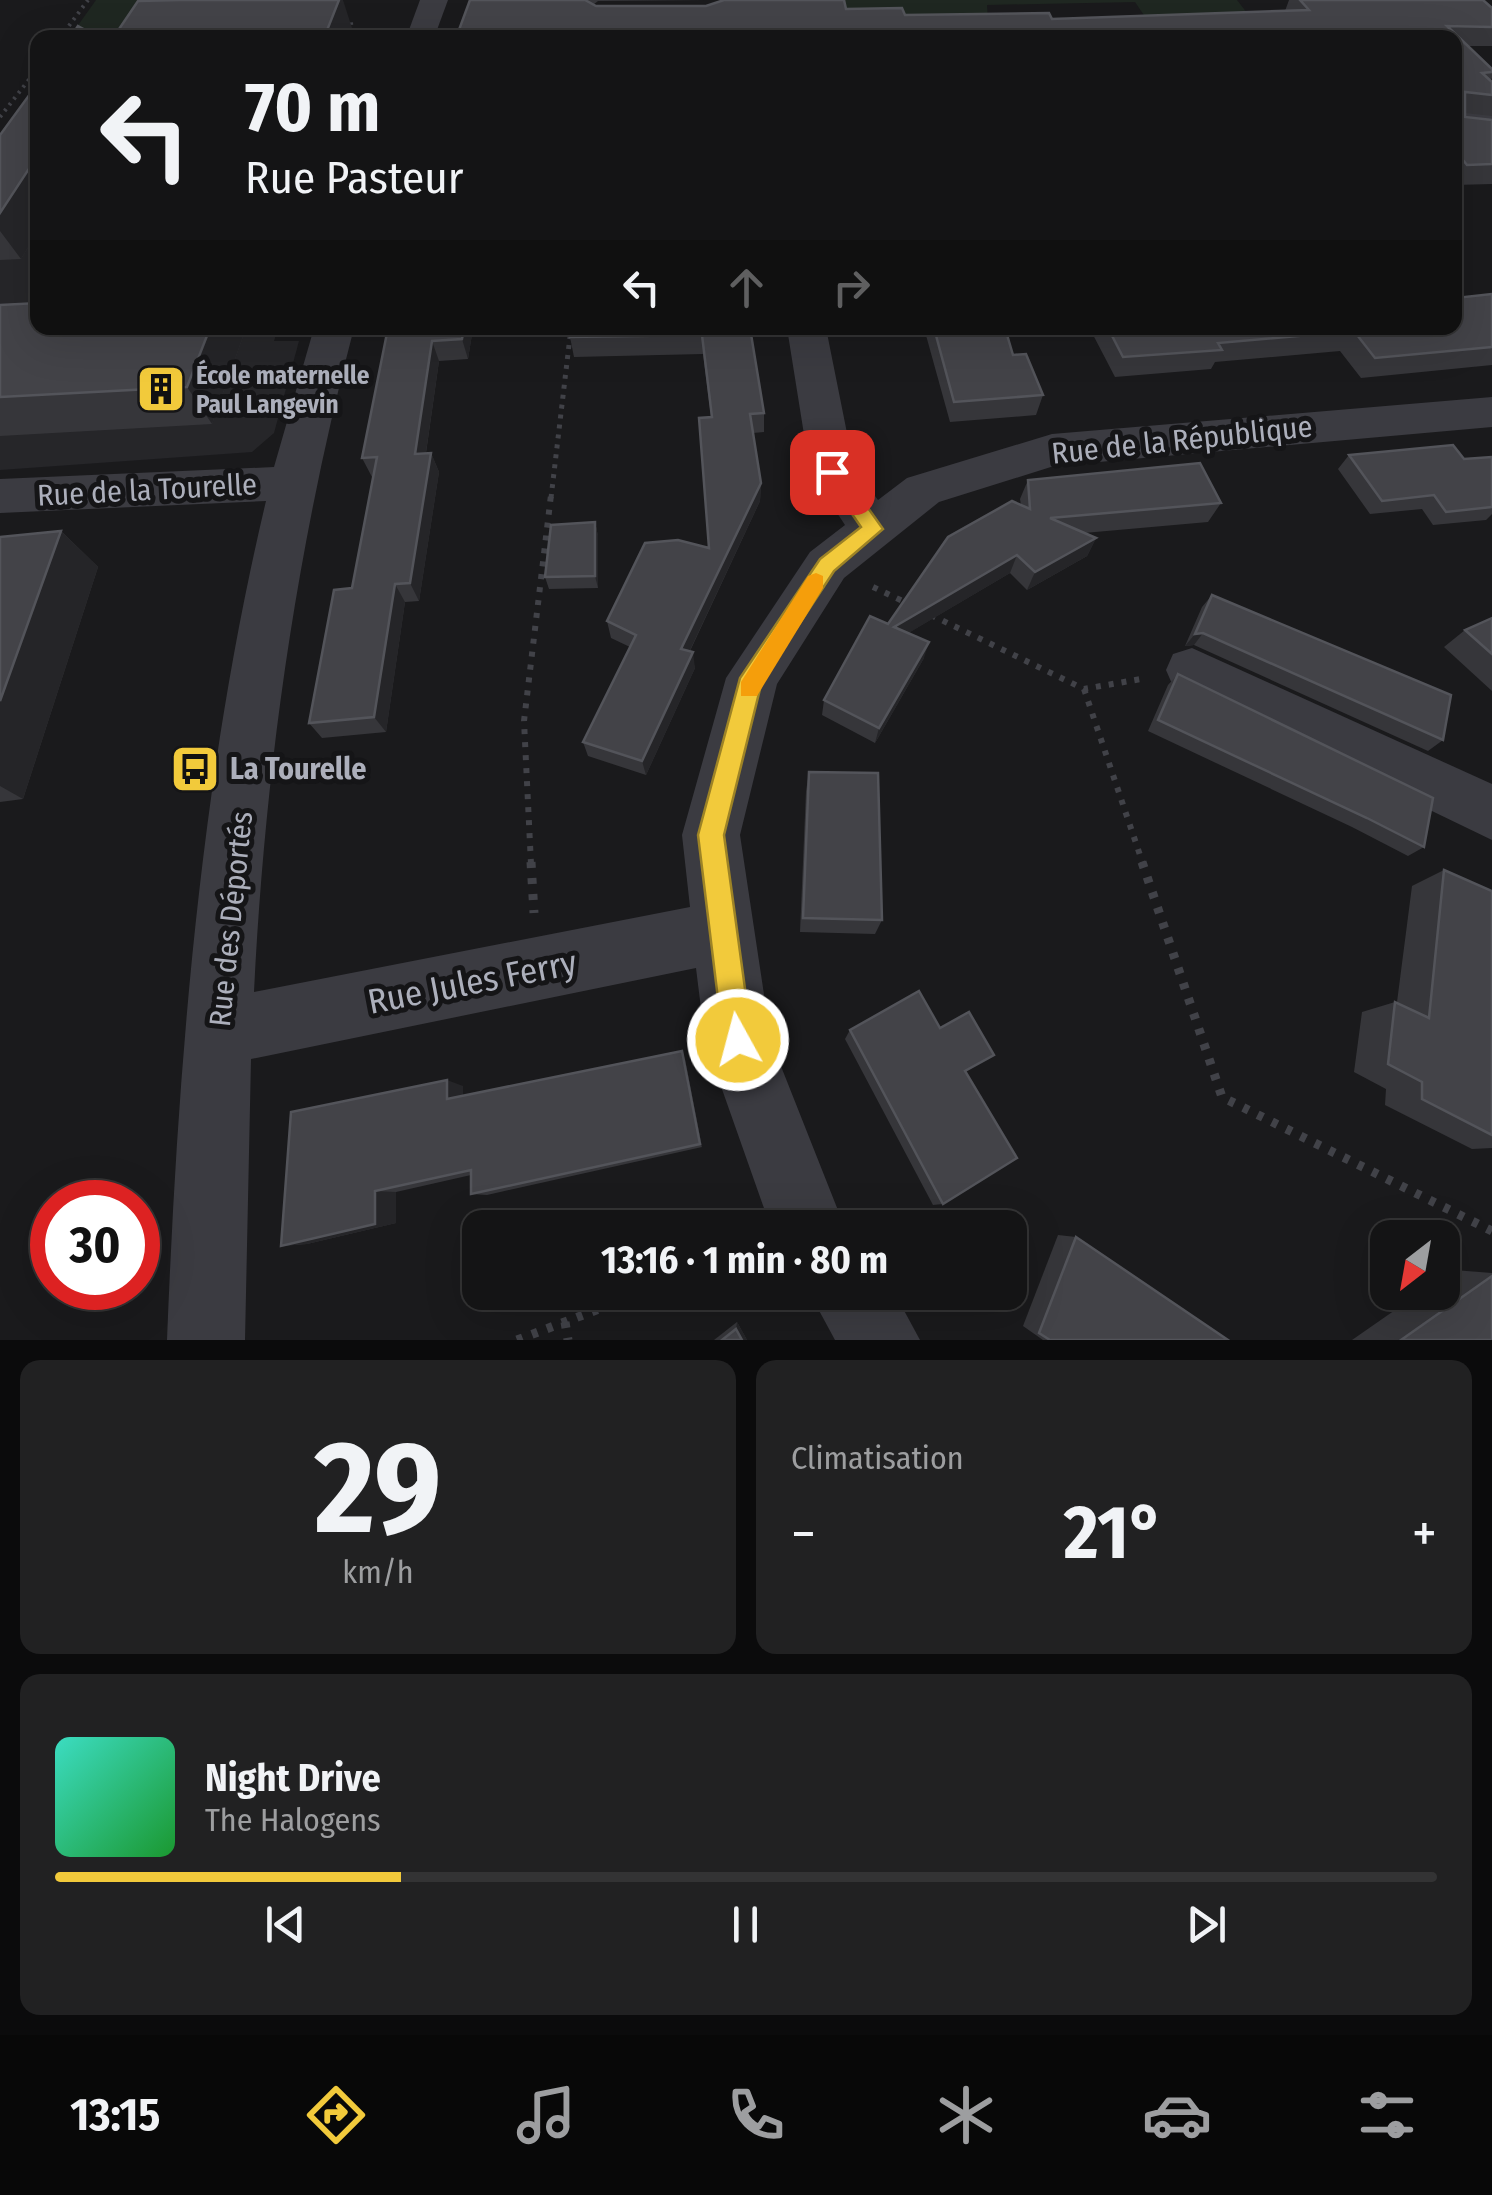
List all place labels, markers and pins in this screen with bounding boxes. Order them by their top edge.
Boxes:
place label: École maternelle Paul Langevin [196,359,370,420]
building icon: École maternelle Paul Langevin [135,363,187,415]
pin [790,430,875,515]
bus stop icon: La Tourelle [169,743,221,795]
place label: La Tourelle [230,751,366,787]

